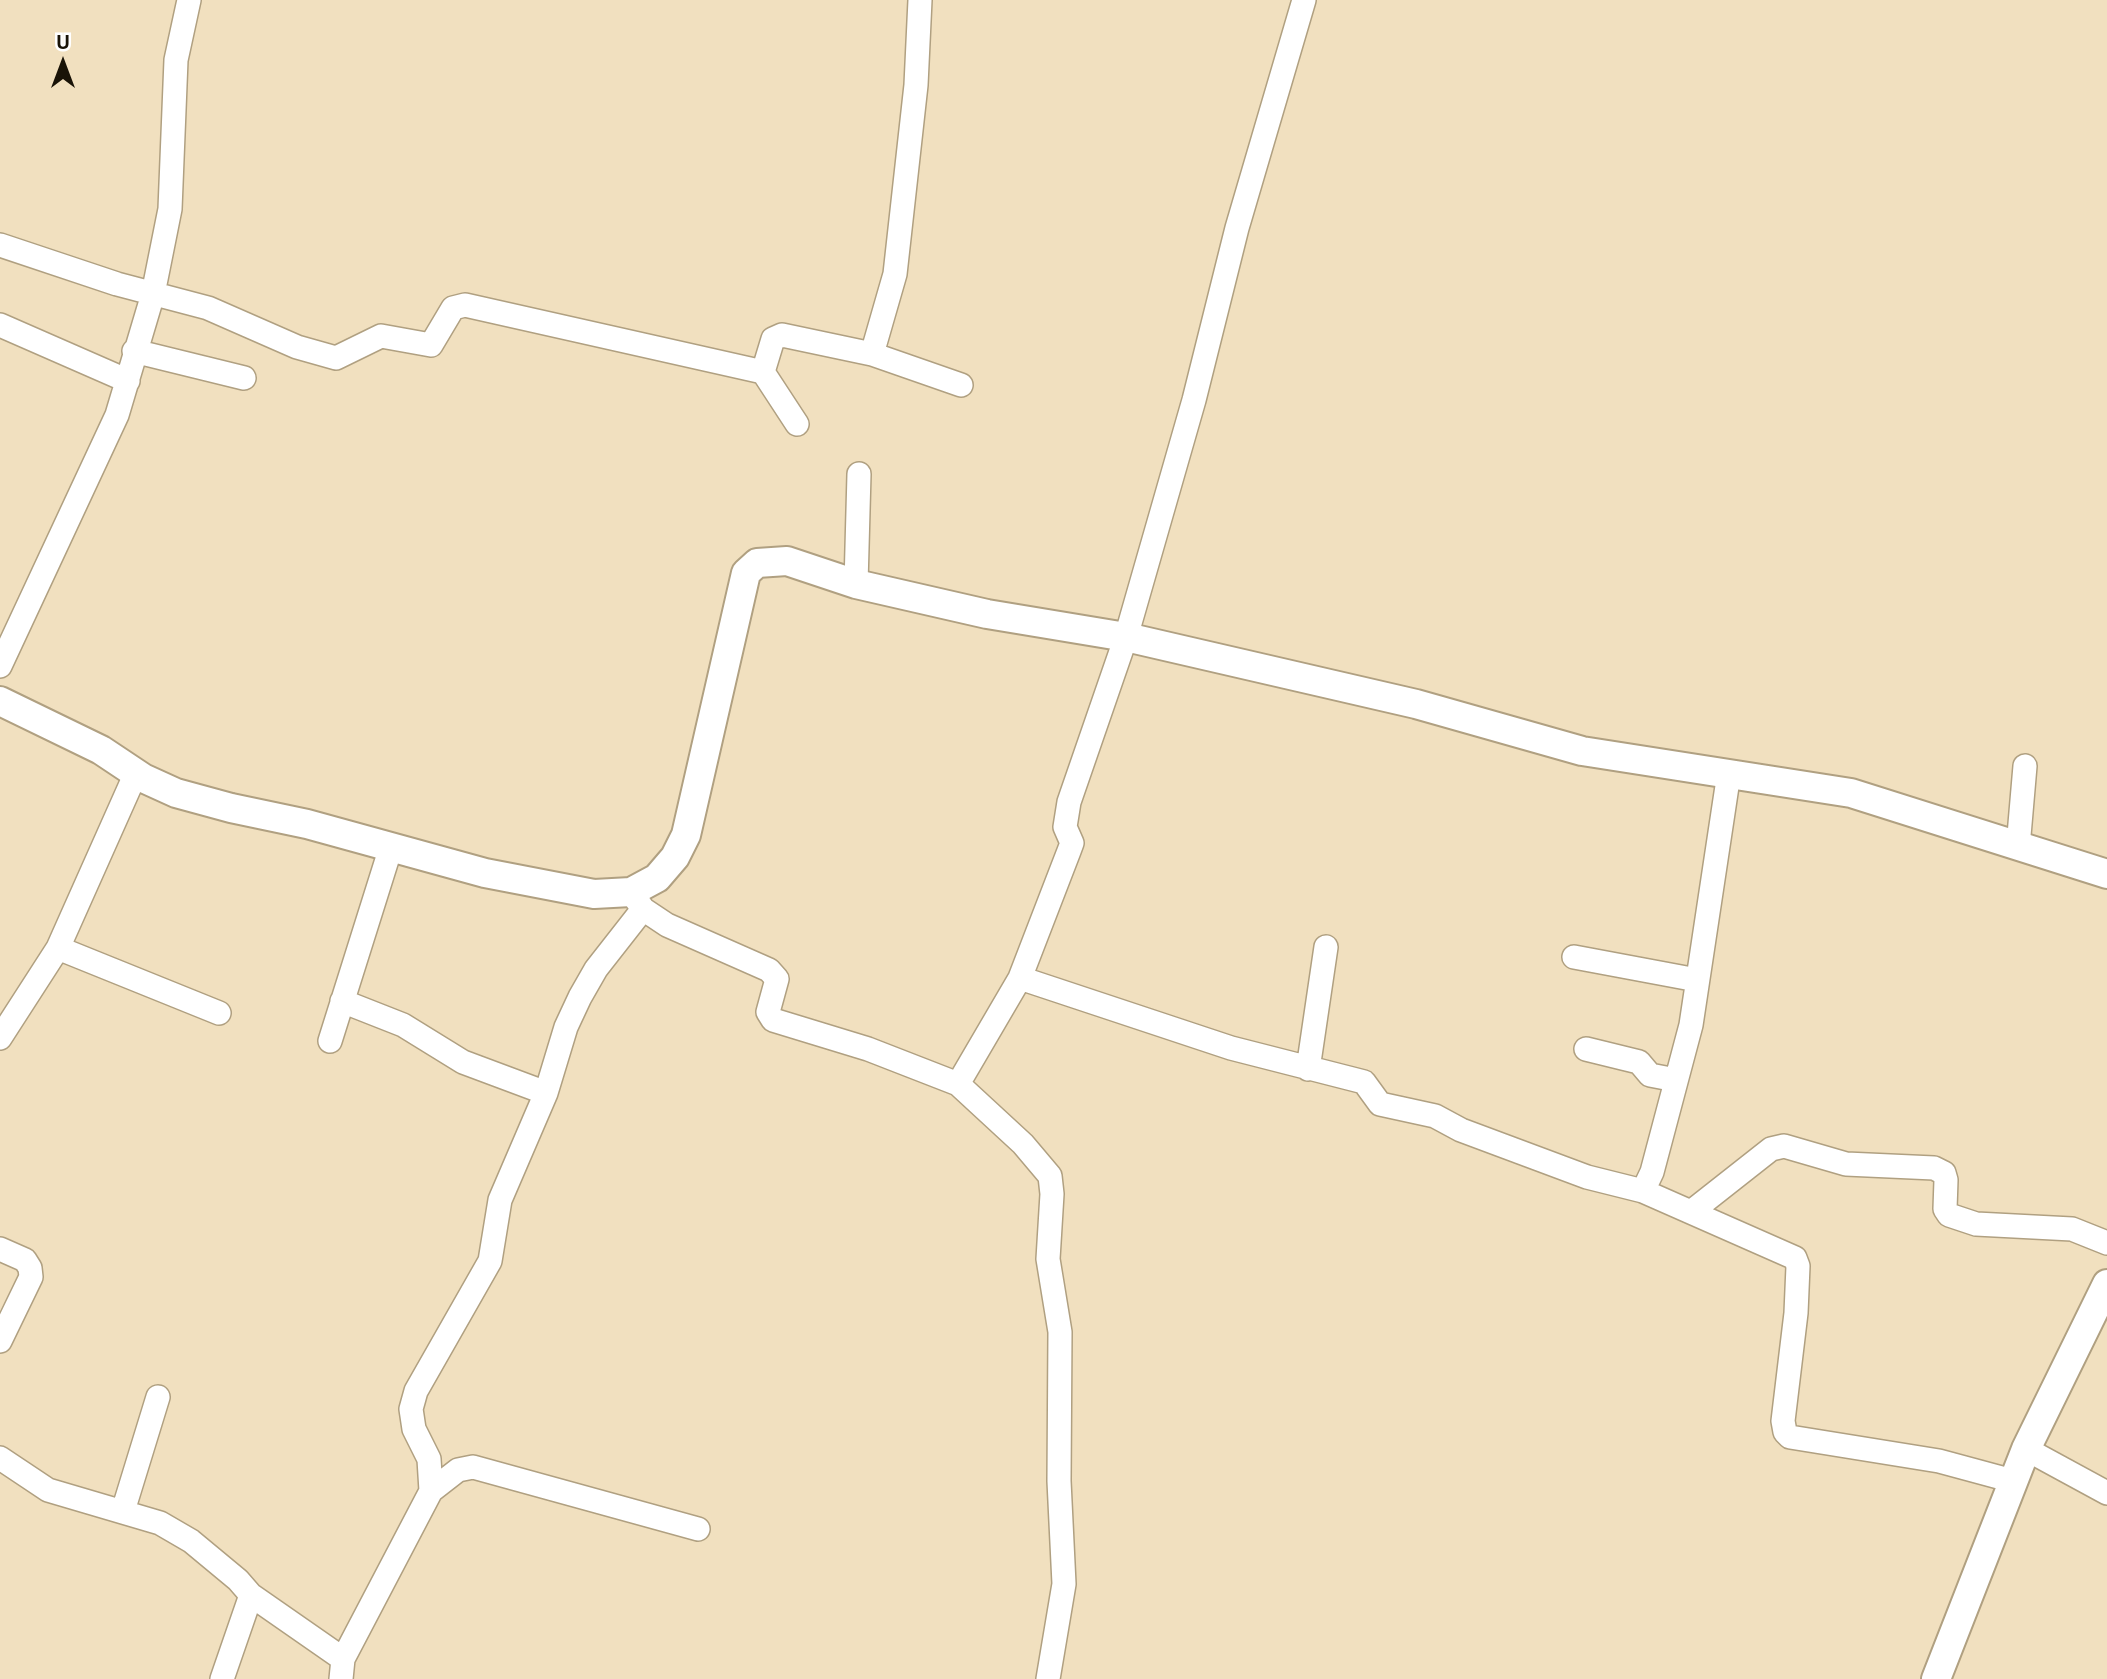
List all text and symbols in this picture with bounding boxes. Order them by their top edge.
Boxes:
north arrow [28,28,98,98]
text: U [56,31,70,53]

